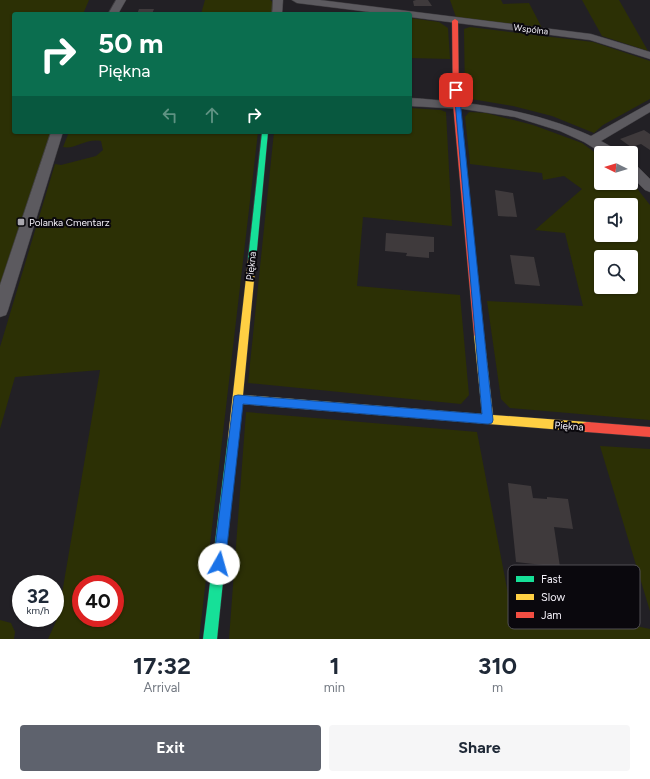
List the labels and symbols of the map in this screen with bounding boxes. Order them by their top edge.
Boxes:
street label: Wspólna [513,21,549,37]
pin [439,73,473,107]
north arrow [594,146,638,190]
place label: Polanka Cmentarz [29,216,110,229]
marker: Polanka Cmentarz [16,217,26,227]
street label: Piękna [243,251,259,281]
street label: Piękna [554,419,584,433]
position arrow [198,543,240,585]
legend [508,565,640,629]
text: Fast [541,573,562,586]
speed limit sign: 40 [72,575,124,627]
text: Slow [541,591,565,604]
text: Jam [541,609,562,622]

